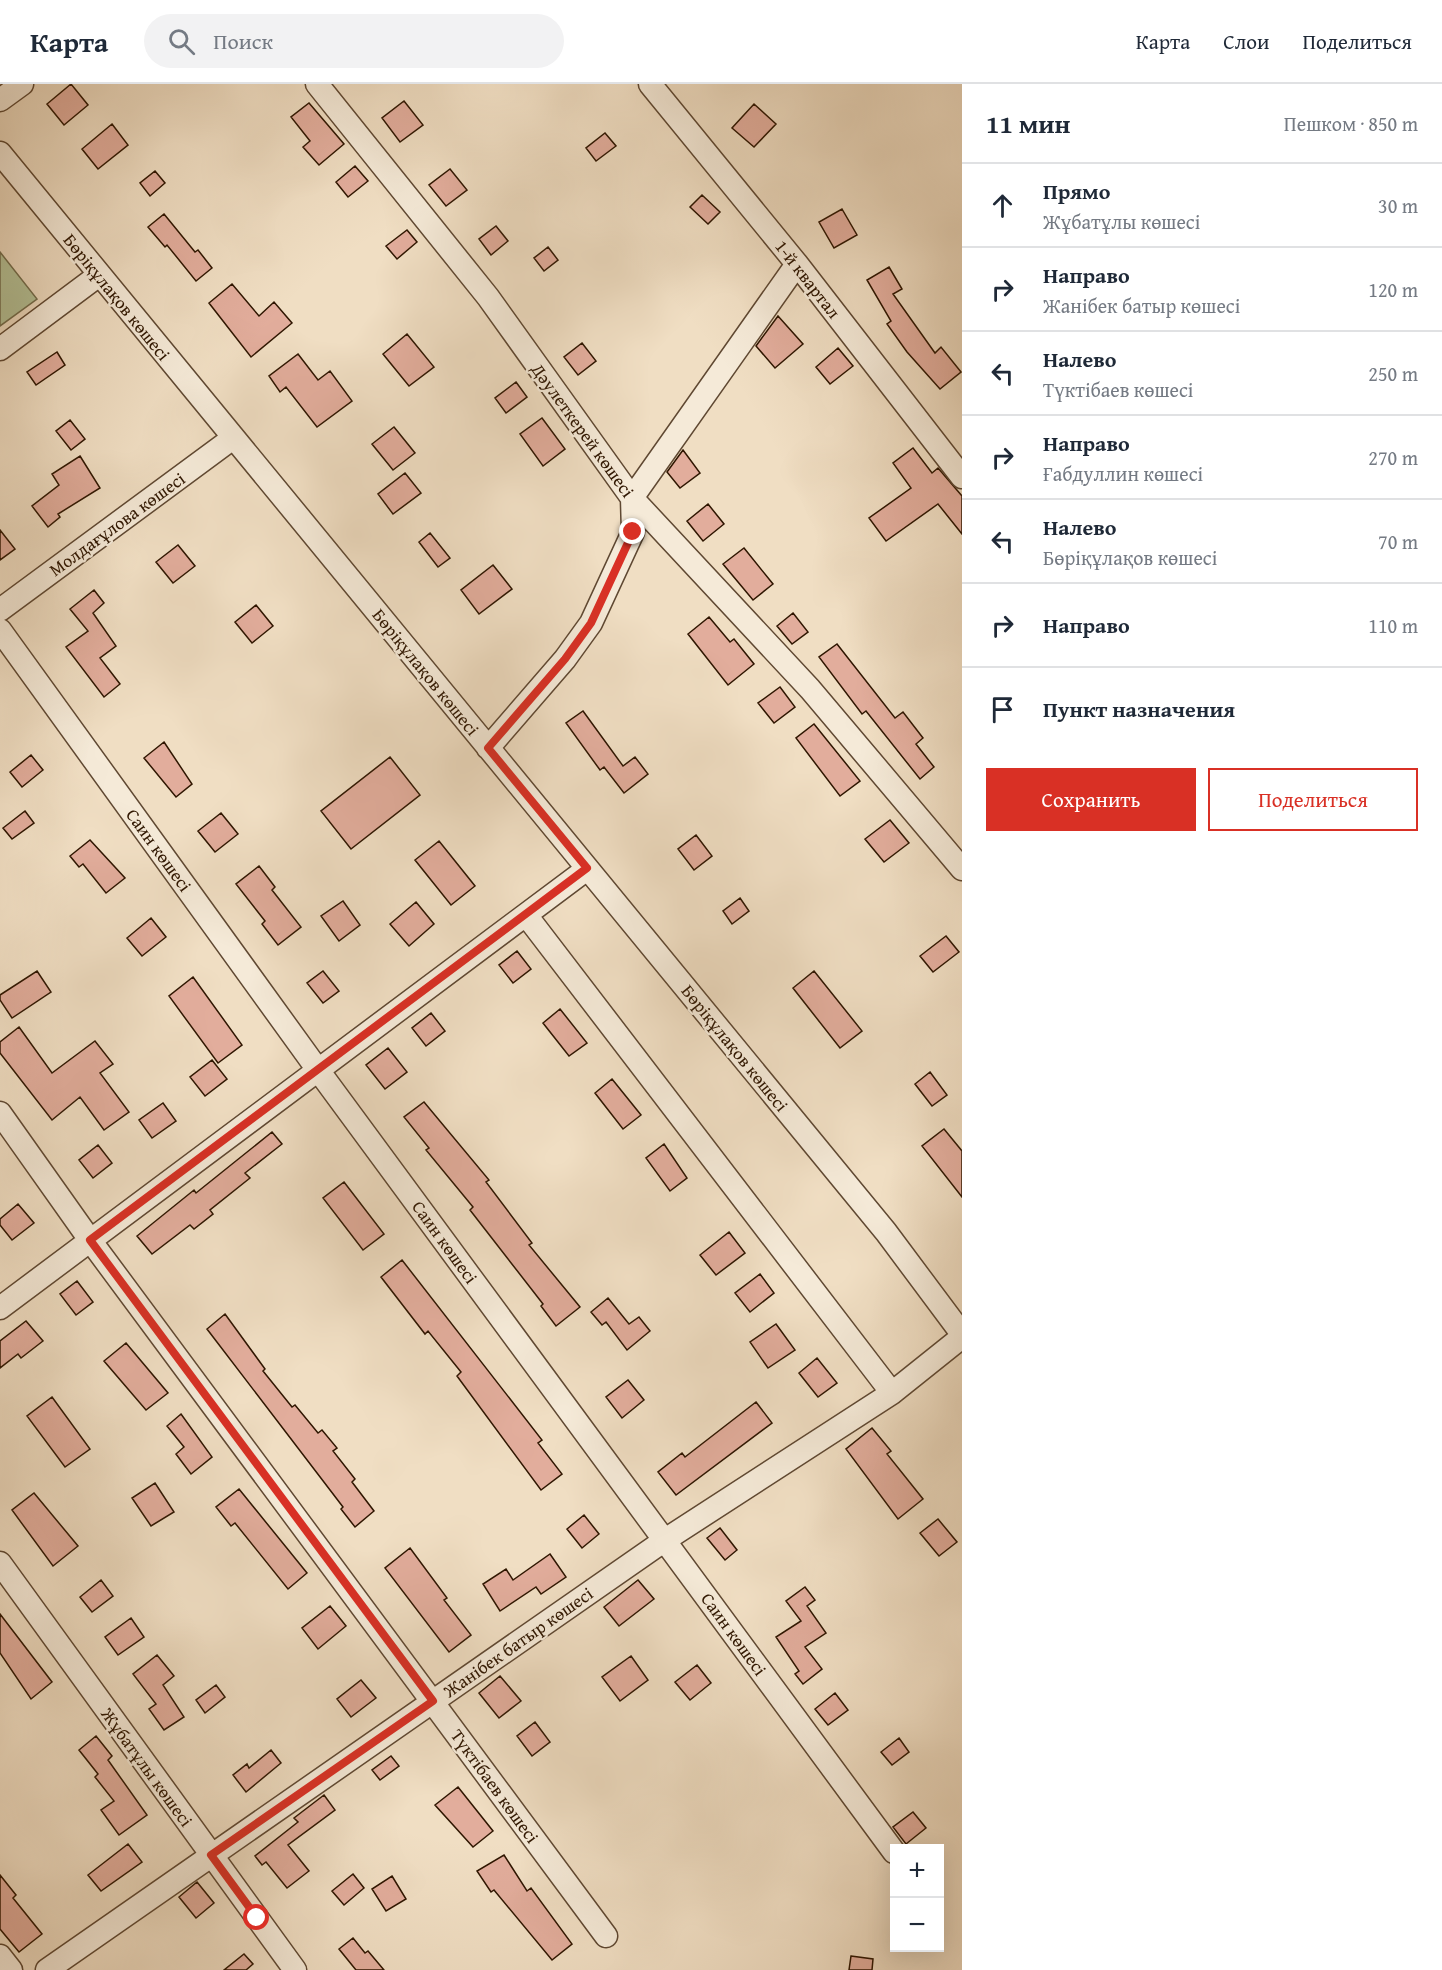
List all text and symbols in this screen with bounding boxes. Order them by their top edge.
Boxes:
search box [144,14,564,68]
text: Карта [30,21,108,62]
icon: search [165,25,198,58]
text: Поиск [213,25,273,57]
text: Карта [1136,26,1190,57]
text: Слои [1223,26,1269,57]
text: Поделиться [1302,26,1412,57]
text: 11 мин [986,104,1071,143]
text: Пешком · 850 m [1284,109,1418,138]
text: Прямо [1043,175,1110,207]
icon: ahead [986,189,1019,222]
text: 30 m [1378,191,1418,220]
text: Жұбатұлы көшесі [1043,207,1200,236]
street label: Бөріқұлақов көшесі [57,228,177,366]
street label: 1-й квартал [769,234,847,324]
text: Направо [1043,259,1130,291]
icon: right [986,273,1019,306]
text: 120 m [1368,275,1418,304]
text: Жанібек батыр көшесі [1043,291,1240,320]
text: Налево [1043,343,1116,375]
street label: Дәулеткерей көшесі [524,356,641,503]
icon: left [986,357,1019,390]
text: 250 m [1368,359,1418,388]
text: Түктібаев көшесі [1043,375,1193,404]
text: Направо [1043,427,1130,459]
icon: right [986,441,1019,474]
text: 270 m [1368,443,1418,472]
text: Ғабдуллин көшесі [1043,459,1203,488]
street label: Молдағұлова көшесі [43,465,191,583]
text: Налево [1043,511,1116,543]
route end [619,518,645,544]
icon: left [986,525,1019,558]
text: 70 m [1378,527,1418,556]
text: Бөріқұлақов көшесі [1043,543,1217,572]
street label: Бөріқұлақов көшесі [366,603,486,741]
icon: right [986,609,1019,642]
text: Направо [1043,609,1130,641]
text: 110 m [1368,611,1418,640]
icon: arrive [986,693,1019,726]
text: Пункт назначения [1043,693,1235,725]
button: Сохранить [986,768,1196,831]
button: Поделиться [1208,768,1418,831]
street label: Саин көшесі [120,803,198,897]
street label: Бөріқұлақов көшесі [675,979,795,1117]
street label: Саин көшесі [406,1195,484,1289]
street label: Жанібек батыр көшесі [437,1580,598,1705]
street label: Саин көшесі [695,1587,773,1681]
street label: Жұбатұлы көшесі [94,1701,200,1832]
street label: Түктібаев көшесі [444,1723,546,1849]
map controls [890,1844,944,1952]
button: + [890,1844,944,1898]
button: − [890,1898,944,1952]
route start [243,1904,269,1930]

